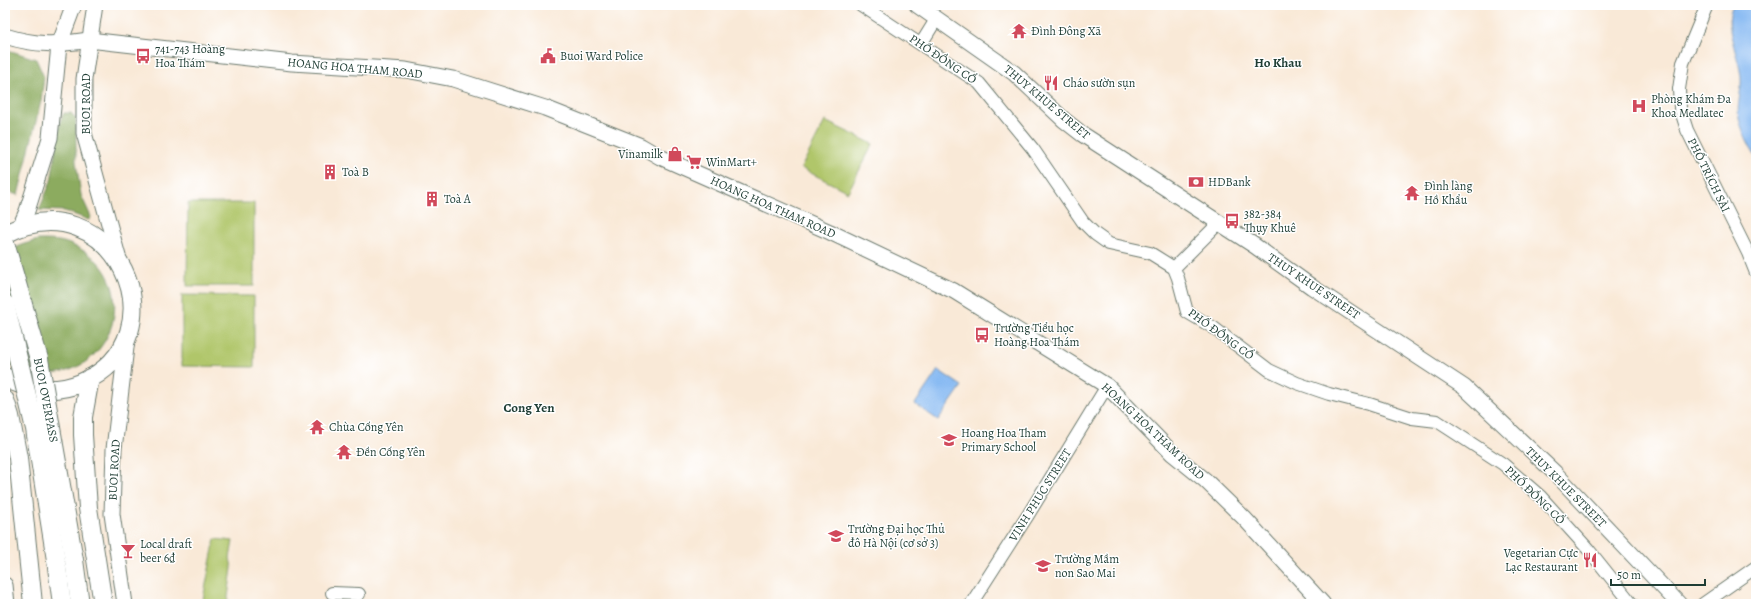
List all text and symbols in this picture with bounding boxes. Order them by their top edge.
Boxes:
temple icon: Đình Đông Xã [1010,22,1028,40]
place label: Đình Đông Xã [1031,23,1102,39]
street label: PHỐ ĐỒNG CỔ [906,31,980,87]
place label: 741-743 Hoàng Hoa Thám [155,41,225,71]
bus stop icon: 741-743 Hoàng Hoa Thám [134,47,152,65]
public building icon: Buoi Ward Police [539,47,557,65]
place label: Buoi Ward Police [560,48,643,64]
street label: HOANG HOA THAM ROAD [287,54,423,82]
district label: Ho Khau [1254,54,1303,71]
street label: THUY KHUE STREET [1001,61,1094,143]
street label: BUOI ROAD [78,73,94,135]
restaurant icon: Cháo sườn sụn [1042,74,1060,92]
place label: Cháo sườn sụn [1063,75,1136,91]
place label: Phòng Khám Đa Khoa Medlatec [1651,91,1731,121]
hospital icon: Phòng Khám Đa Khoa Medlatec [1630,97,1648,115]
street label: PHỐ TRÍCH SÀI [1684,135,1734,215]
shop icon: Vinamilk [666,145,684,163]
place label: Vinamilk [617,146,663,162]
supermarket icon: WinMart+ [685,153,703,171]
place label: WinMart+ [705,154,757,170]
building icon: Toà B [321,163,339,181]
place label: Toà B [342,164,369,180]
street label: HOANG HOA THAM ROAD [708,172,838,242]
bank icon: HDBank [1187,173,1205,191]
place label: HDBank [1208,174,1251,190]
place label: Đình làng Hồ Khẩu [1424,178,1472,208]
temple icon: Đình làng Hồ Khẩu [1403,184,1421,202]
building icon: Toà A [423,190,441,208]
place label: Toà A [444,191,472,207]
place label: 382-384 Thụy Khuê [1244,206,1296,236]
bus stop icon: 382-384 Thụy Khuê [1223,212,1241,230]
street label: THUY KHUE STREET [1265,249,1364,323]
street label: PHỐ ĐỒNG CỔ [1185,305,1257,363]
place label: Trường Tiểu học Hoàng Hoa Thám [994,320,1080,350]
bus stop icon: Trường Tiểu học Hoàng Hoa Thám [973,326,991,344]
street label: BUOI OVERPASS [30,356,62,444]
street label: HOANG HOA THAM ROAD [1098,379,1208,483]
district label: Cong Yen [504,399,555,416]
temple icon: Chùa Cống Yên [308,418,326,436]
place label: Chùa Cống Yên [329,419,404,435]
place label: Hoang Hoa Tham Primary School [961,425,1047,455]
school or university icon: Hoang Hoa Tham Primary School [940,431,958,449]
street label: BUOI ROAD [104,439,124,501]
temple icon: Đền Cống Yên [335,443,353,461]
street label: THUY KHUE STREET [1522,443,1610,531]
place label: Đền Cống Yên [356,444,425,460]
street label: VINH PHUC STREET [1004,445,1075,545]
street label: PHỐ ĐỒNG CỔ [1501,462,1569,528]
place label: Trường Đại học Thủ đô Hà Nội (cơ sở 3) [848,521,945,551]
school or university icon: Trường Đại học Thủ đô Hà Nội (cơ sở 3) [827,527,845,545]
place label: Local draft beer 6₫ [140,536,192,566]
bar icon: Local draft beer 6₫ [119,542,137,560]
place label: Vegetarian Cực Lạc Restaurant [1503,545,1578,575]
place label: Trường Mầm non Sao Mai [1055,551,1119,581]
restaurant icon: Vegetarian Cực Lạc Restaurant [1581,551,1599,569]
school or university icon: Trường Mầm non Sao Mai [1034,557,1052,575]
scale bar [1611,561,1705,587]
text: 50 m [1617,567,1641,583]

